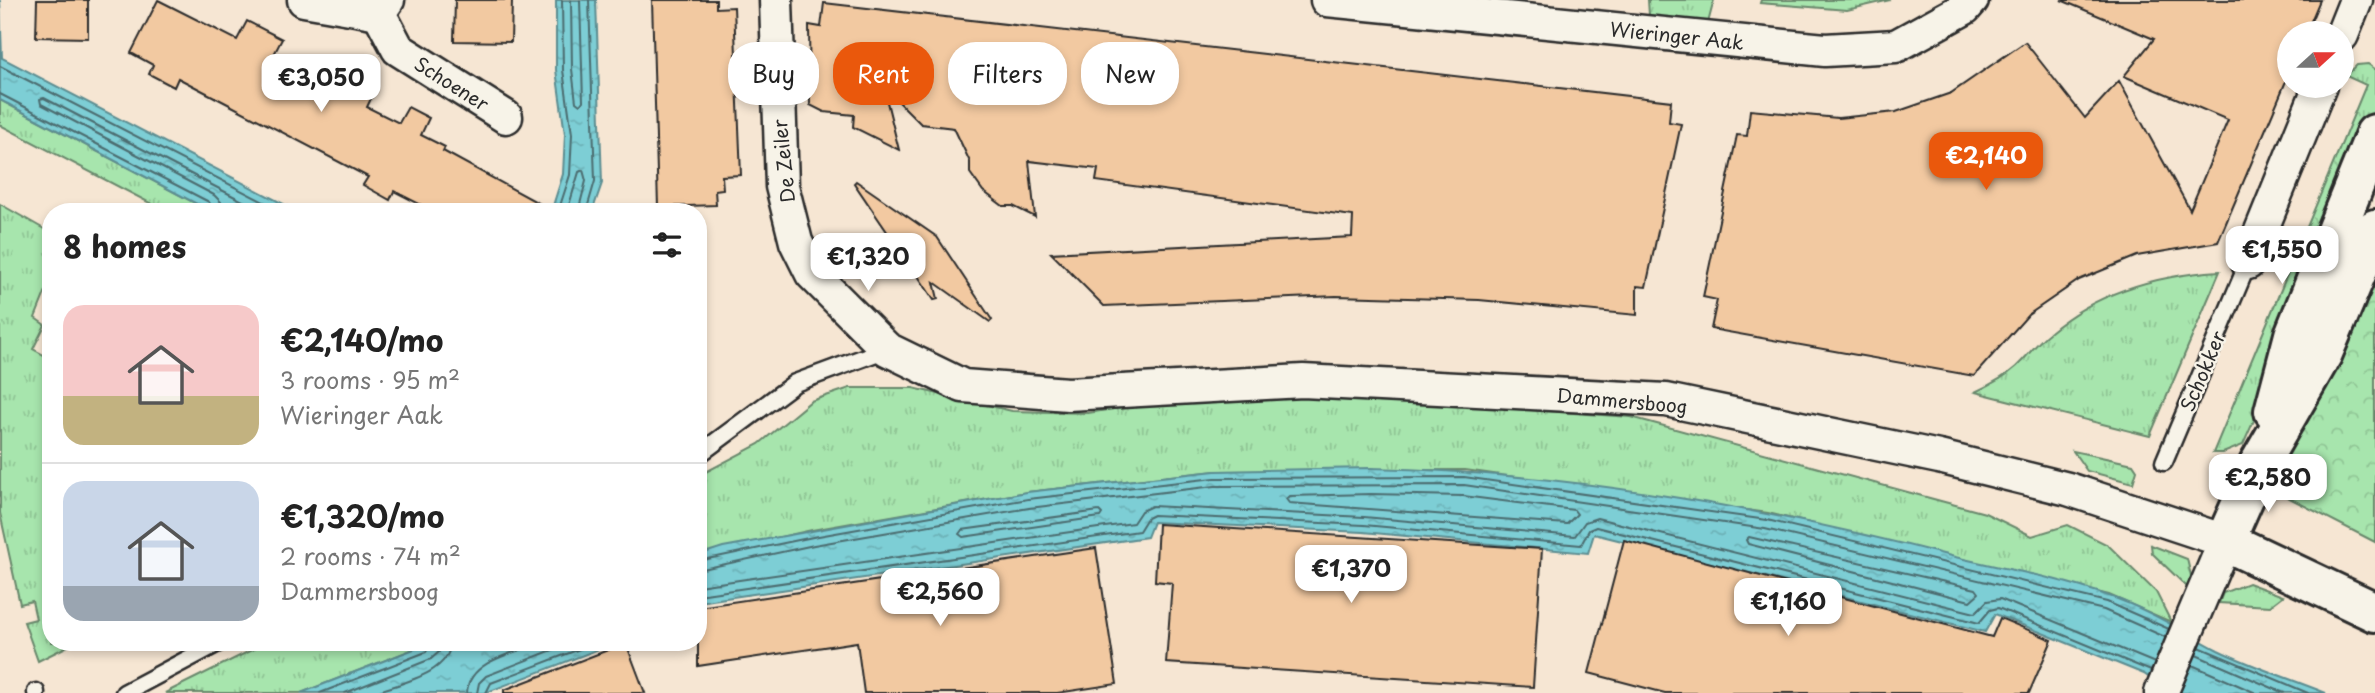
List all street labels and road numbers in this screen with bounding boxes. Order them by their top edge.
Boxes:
street label: Wieringer Aak [1609,14,1746,56]
street label: Schoener [409,49,495,117]
street label: De Zeiler [765,118,801,204]
street label: Schokker [2172,326,2232,416]
street label: Dammersboog [1555,380,1689,420]

